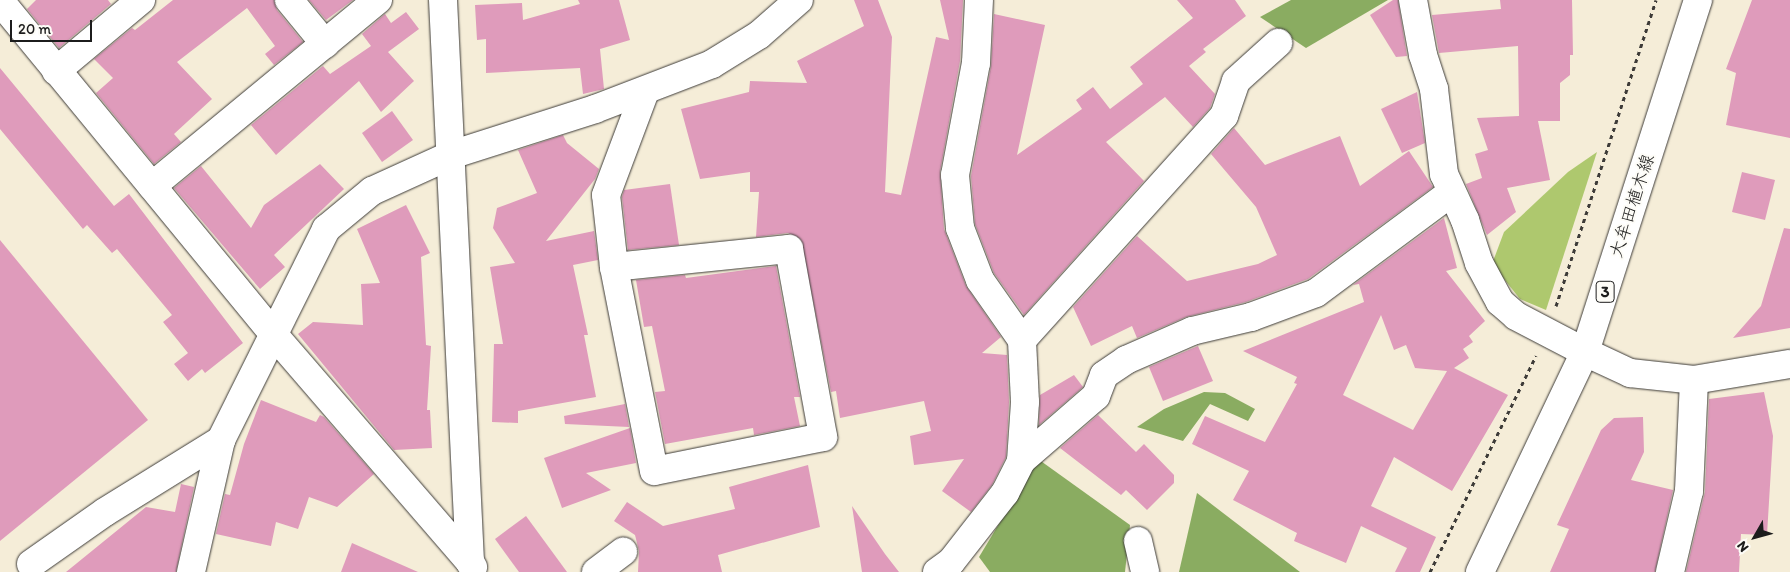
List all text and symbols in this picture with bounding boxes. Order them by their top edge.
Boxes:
scale bar [12,10,95,42]
text: 20 m [18,20,51,38]
street label: 大牟田植木線 [1605,151,1659,261]
road number: 3 [1595,278,1615,306]
north arrow [1730,512,1780,562]
text: N [1733,538,1752,556]

